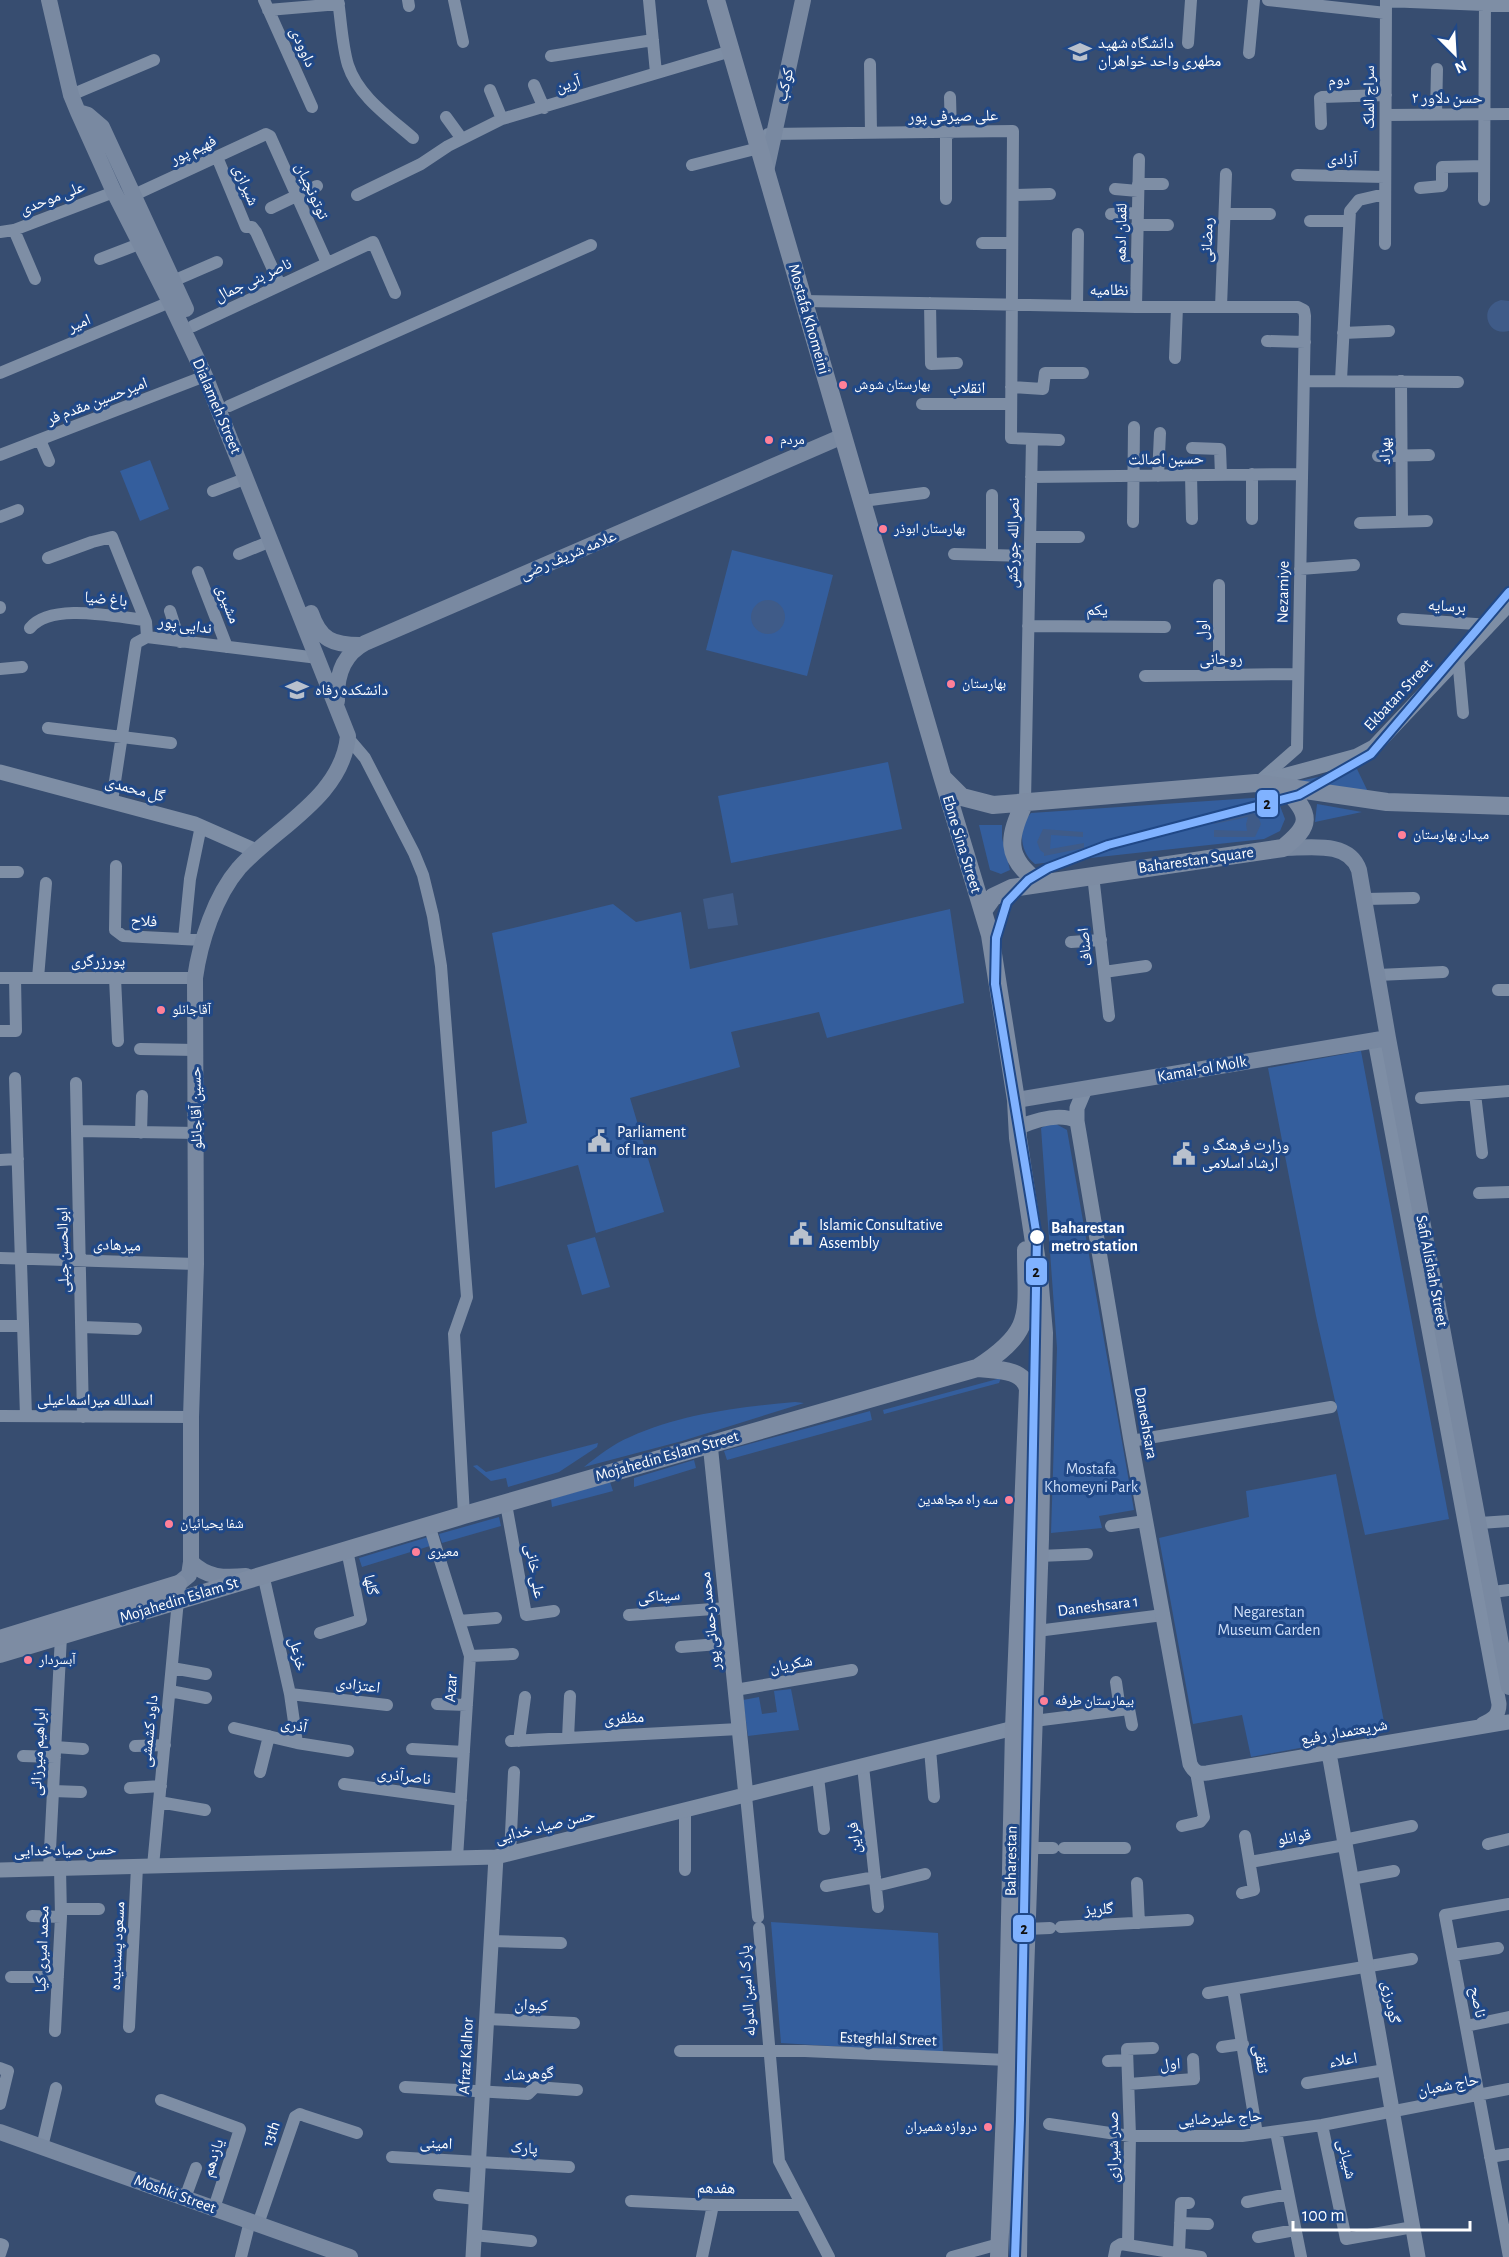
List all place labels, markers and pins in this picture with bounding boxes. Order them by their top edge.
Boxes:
place label: دانشگاه شهید مطهری واحد خواهران [1098,35,1221,71]
school or university icon: دانشگاه شهید مطهری واحد خواهران [1067,39,1093,65]
place label: بهارستان شوش [854,378,931,393]
marker: بهارستان شوش [837,379,849,391]
place label: مردم [780,433,805,449]
marker: مردم [763,434,775,446]
place label: بهارستان ابوذر [893,522,966,537]
marker: بهارستان ابوذر [877,523,889,535]
school or university icon: دانشکده رفاه [284,677,310,703]
place label: بهارستان [962,677,1006,692]
marker: بهارستان [945,678,957,690]
place label: دانشکده رفاه [315,682,388,699]
place label: میدان بهارستان [1413,828,1489,843]
marker: میدان بهارستان [1396,829,1408,841]
place label: آقاجانلو [172,1002,211,1018]
marker: آقاجانلو [155,1004,167,1016]
place label: Parliament of Iran [617,1124,686,1158]
public building icon: Parliament of Iran [586,1128,612,1154]
place label: وزارت فرهنگ و ارشاد اسلامی [1202,1137,1289,1173]
public building icon: وزارت فرهنگ و ارشاد اسلامی [1171,1141,1197,1167]
place label: Islamic Consultative Assembly [819,1217,943,1252]
place label: Baharestan metro station [1051,1220,1138,1254]
public building icon: Islamic Consultative Assembly [788,1221,814,1247]
marker: Baharestan metro station [1028,1228,1046,1246]
place label: سه راه مجاهدین [917,1493,998,1508]
marker: سه راه مجاهدین [1003,1494,1015,1506]
place label: شفا یحیائیان [180,1517,244,1532]
marker: شفا یحیائیان [163,1518,175,1530]
place label: معیری [427,1545,459,1560]
marker: معیری [410,1546,422,1558]
place label: آبسردار [38,1652,76,1668]
marker: آبسردار [22,1654,34,1666]
place label: بیمارستان طرفه [1055,1694,1134,1709]
marker: بیمارستان طرفه [1038,1695,1050,1707]
place label: دروازه شمیران [905,2120,977,2135]
marker: دروازه شمیران [982,2121,994,2133]

